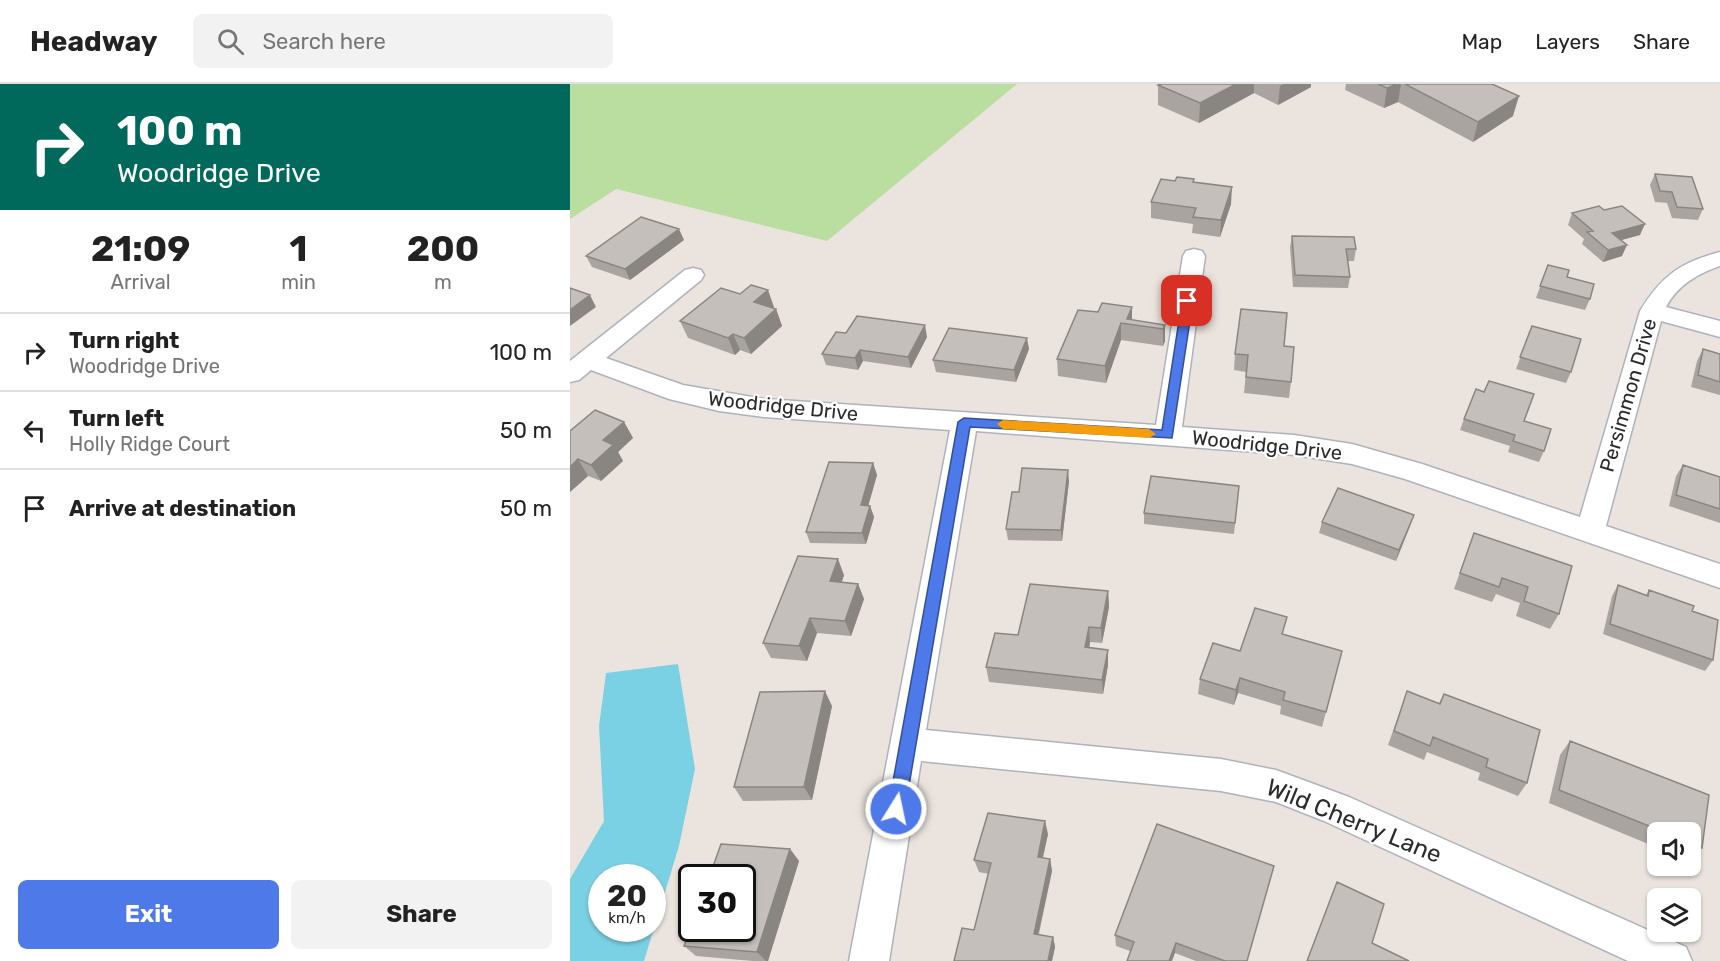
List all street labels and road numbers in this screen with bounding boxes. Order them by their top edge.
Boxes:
street label: Persimmon Drive [1595,315,1661,475]
street label: Woodridge Drive [707,386,859,426]
street label: Woodridge Drive [1191,425,1343,465]
street label: Wild Cherry Lane [1262,773,1446,869]

